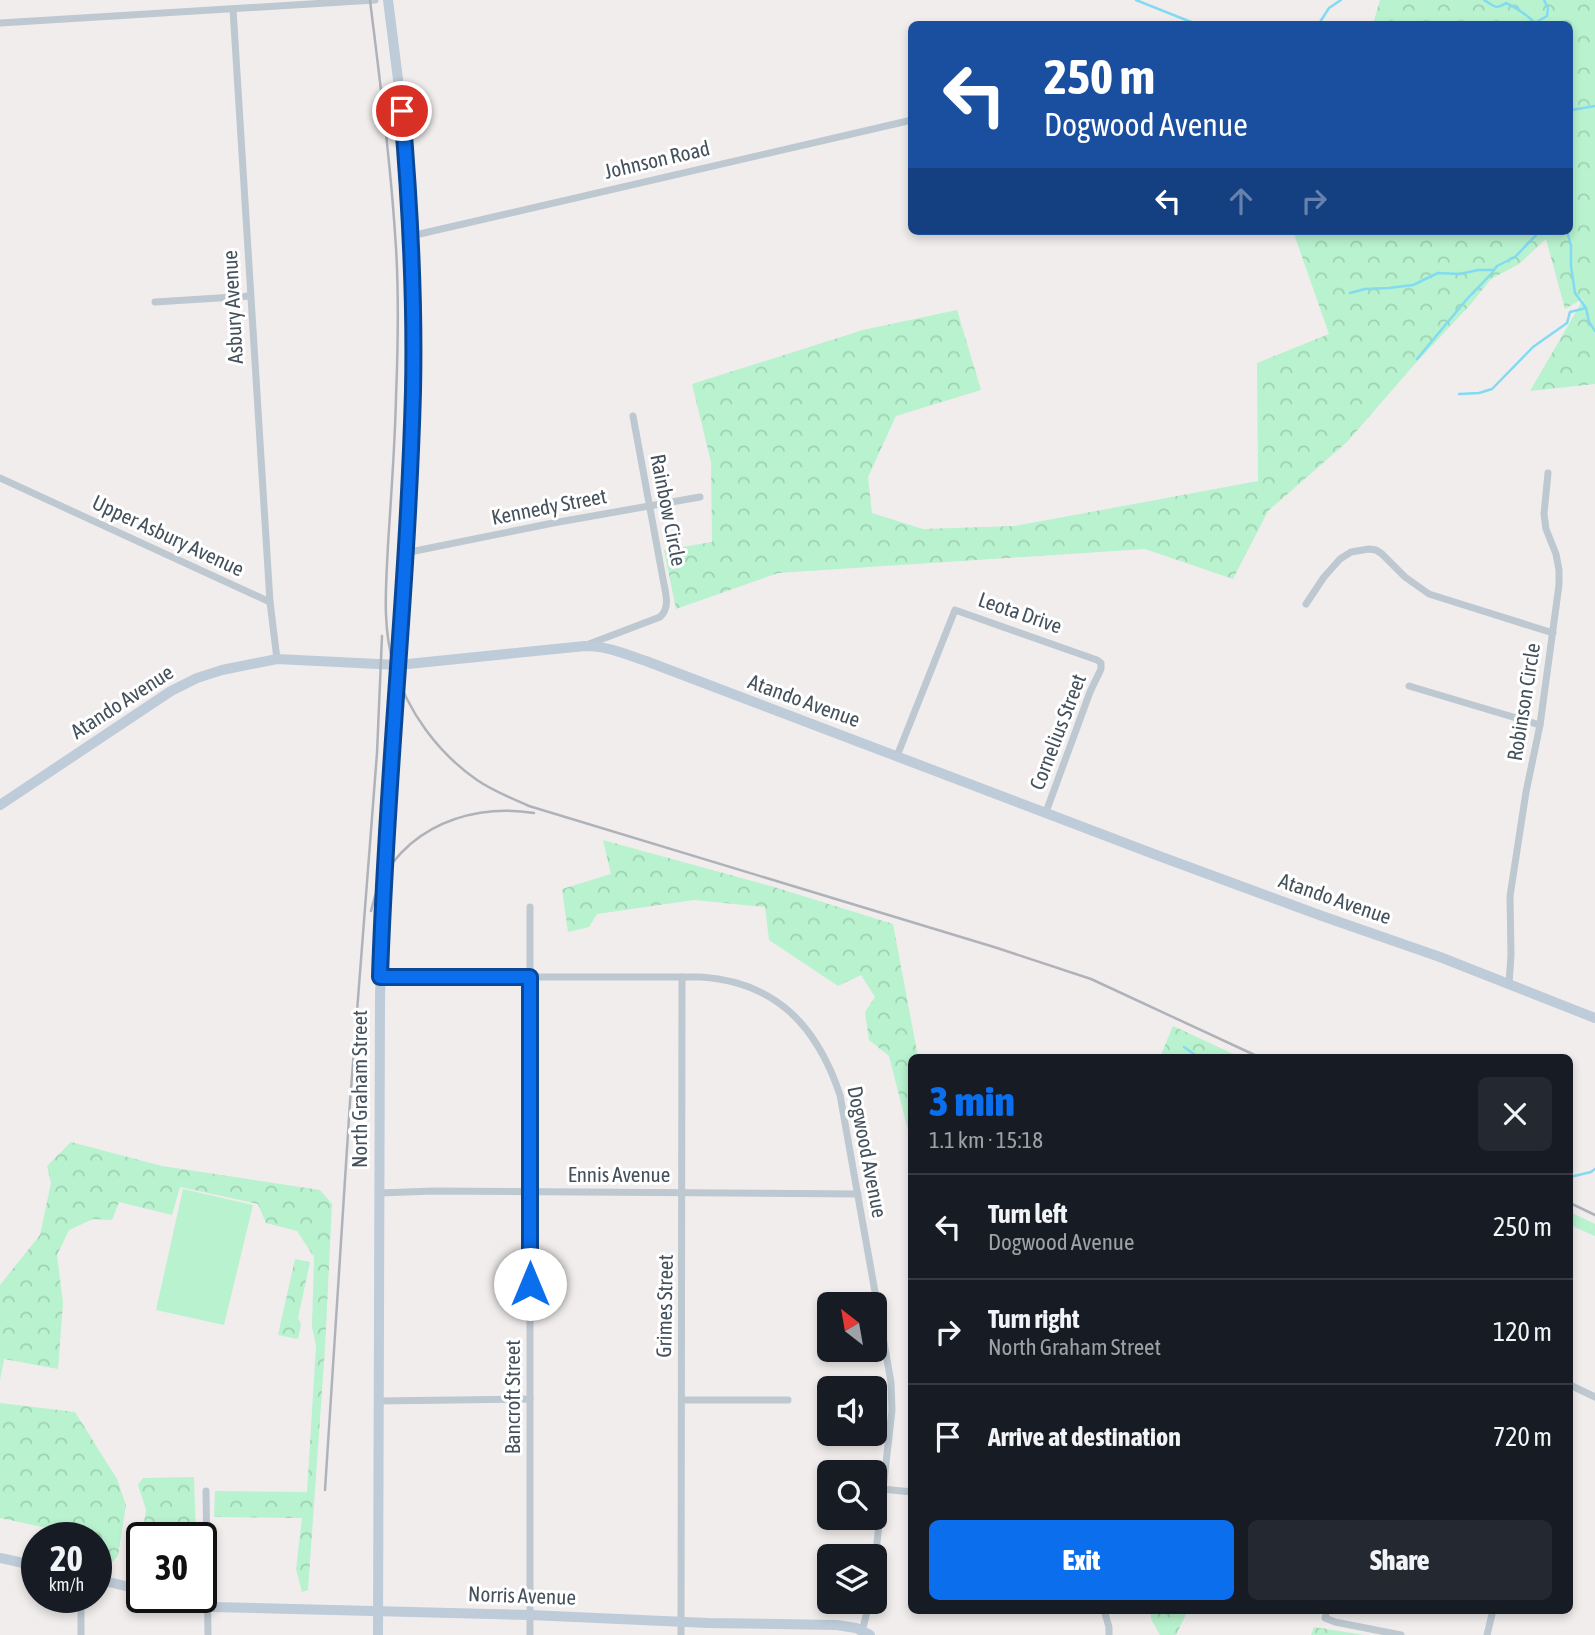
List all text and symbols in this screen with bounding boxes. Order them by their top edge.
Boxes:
text: 250 m [1044,48,1155,104]
icon: left [929,49,1020,140]
pin [372,81,432,141]
icon: arrive [383,92,421,130]
text: Dogwood Avenue [1044,106,1248,143]
street label: Johnson Road [602,135,712,183]
icon: left [1149,182,1187,220]
icon: ahead [1222,182,1260,220]
icon: right [1295,182,1333,220]
street label: Asbury Avenue [217,250,247,364]
street label: Rainbow Circle [646,452,692,568]
street label: Kennedy Street [489,483,608,529]
street label: Upper Asbury Avenue [89,489,248,581]
street label: Leota Drive [975,587,1065,638]
street label: Robinson Circle [1502,641,1544,762]
street label: Atando Avenue [66,659,177,743]
street label: Atando Avenue [745,669,863,731]
street label: Cornelius Street [1024,670,1090,793]
street label: Atando Avenue [1276,868,1395,928]
street label: North Graham Street [347,1010,371,1168]
text: 3 min [929,1077,1015,1125]
button: close [1478,1077,1552,1151]
street label: Dogwood Avenue [843,1084,893,1220]
text: 1.1 km · 15:18 [929,1127,1043,1153]
street label: Ennis Avenue [568,1162,670,1186]
text: Turn left [988,1199,1068,1229]
icon: left [929,1208,967,1246]
text: 250 m [1493,1212,1552,1242]
text: Dogwood Avenue [988,1229,1134,1255]
position arrow [493,1247,567,1321]
street label: Grimes Street [651,1254,677,1358]
north arrow [817,1292,887,1362]
map controls [817,1292,887,1614]
text: Turn right [988,1304,1079,1334]
icon: right [929,1313,967,1351]
text: 120 m [1493,1317,1552,1347]
text: North Graham Street [988,1334,1161,1360]
street label: Bancroft Street [500,1340,524,1454]
button: sound [817,1376,887,1446]
icon: arrive [929,1418,967,1456]
text: Arrive at destination [988,1422,1181,1452]
text: 720 m [1493,1422,1552,1452]
button: search [817,1460,887,1530]
button: Exit [929,1520,1234,1600]
button: Share [1248,1520,1552,1600]
speed limit sign: 30 [126,1522,217,1613]
text: 20 [50,1538,83,1578]
button: layers [817,1544,887,1614]
text: km/h [49,1574,84,1595]
street label: Norris Avenue [468,1581,576,1609]

